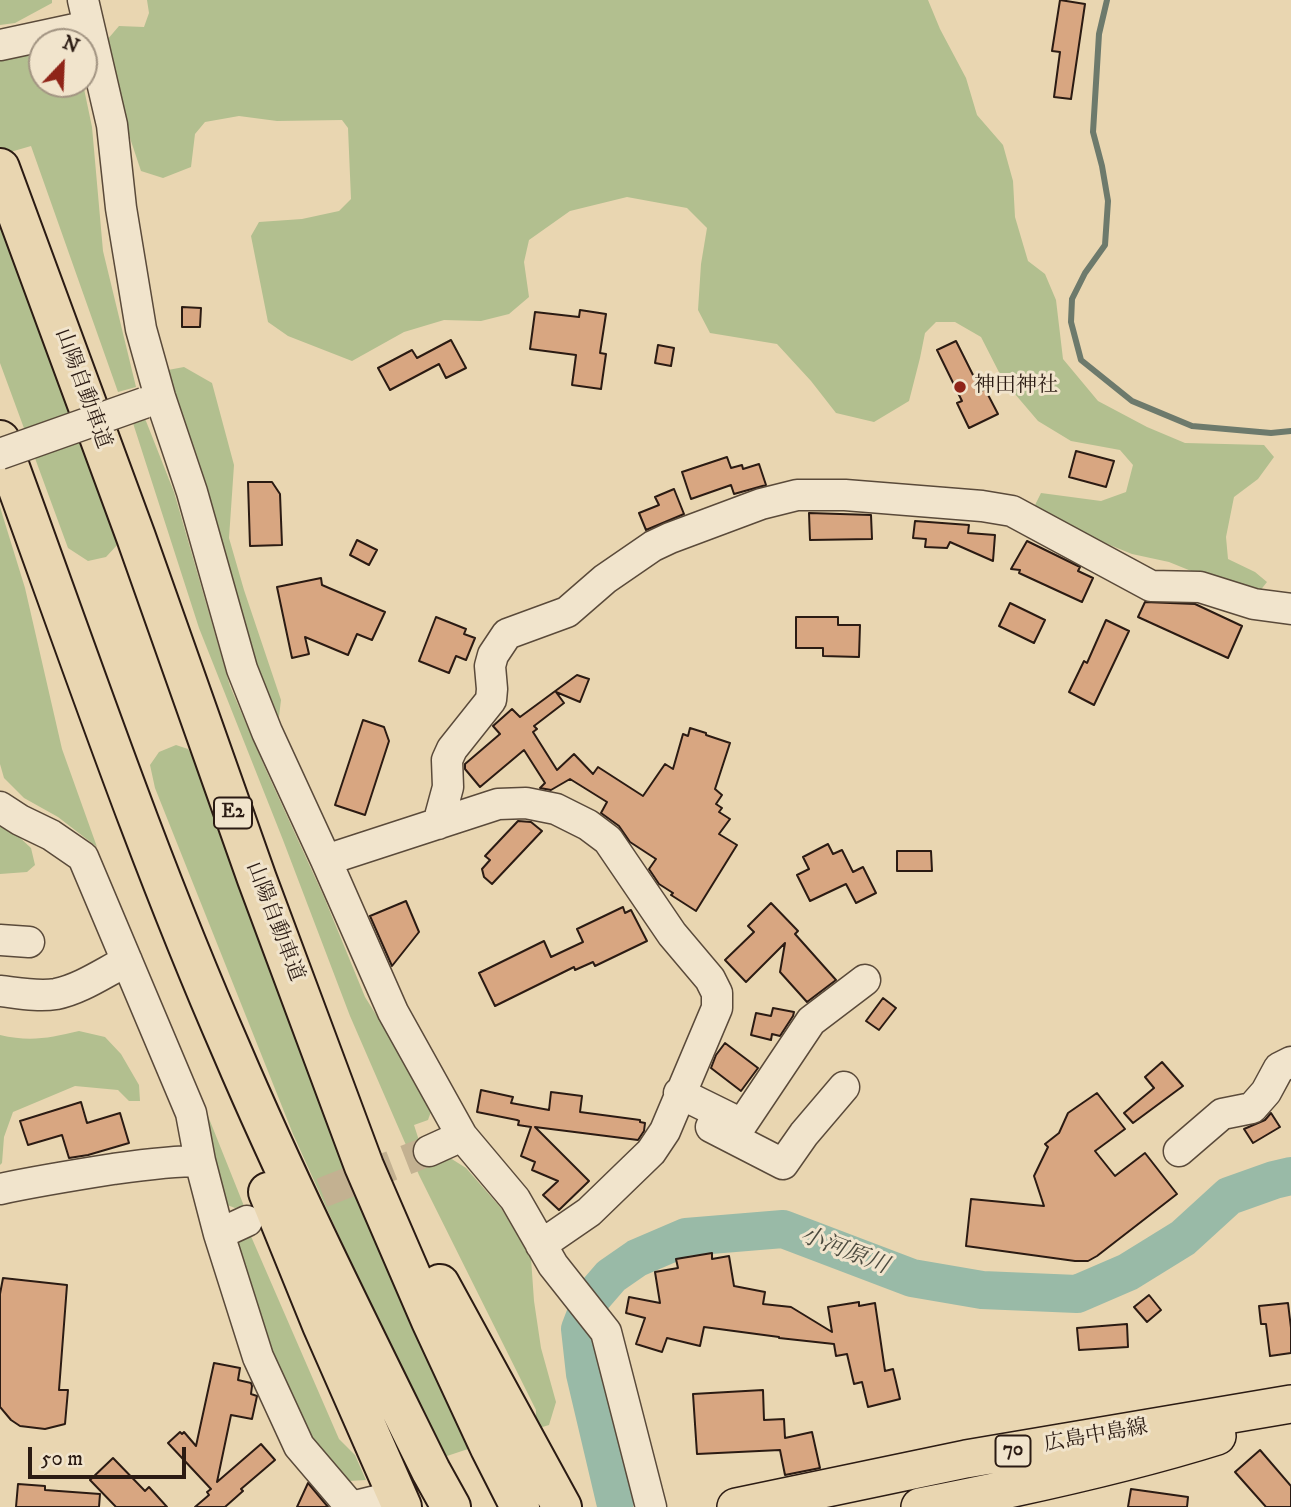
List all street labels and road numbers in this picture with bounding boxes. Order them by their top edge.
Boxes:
street label: 山陽自動車道 [49,325,115,453]
road number: E2 [214,798,252,828]
street label: 山陽自動車道 [240,859,308,985]
street label: 広島中島線 [1042,1415,1150,1459]
road number: 70 [996,1436,1030,1466]

